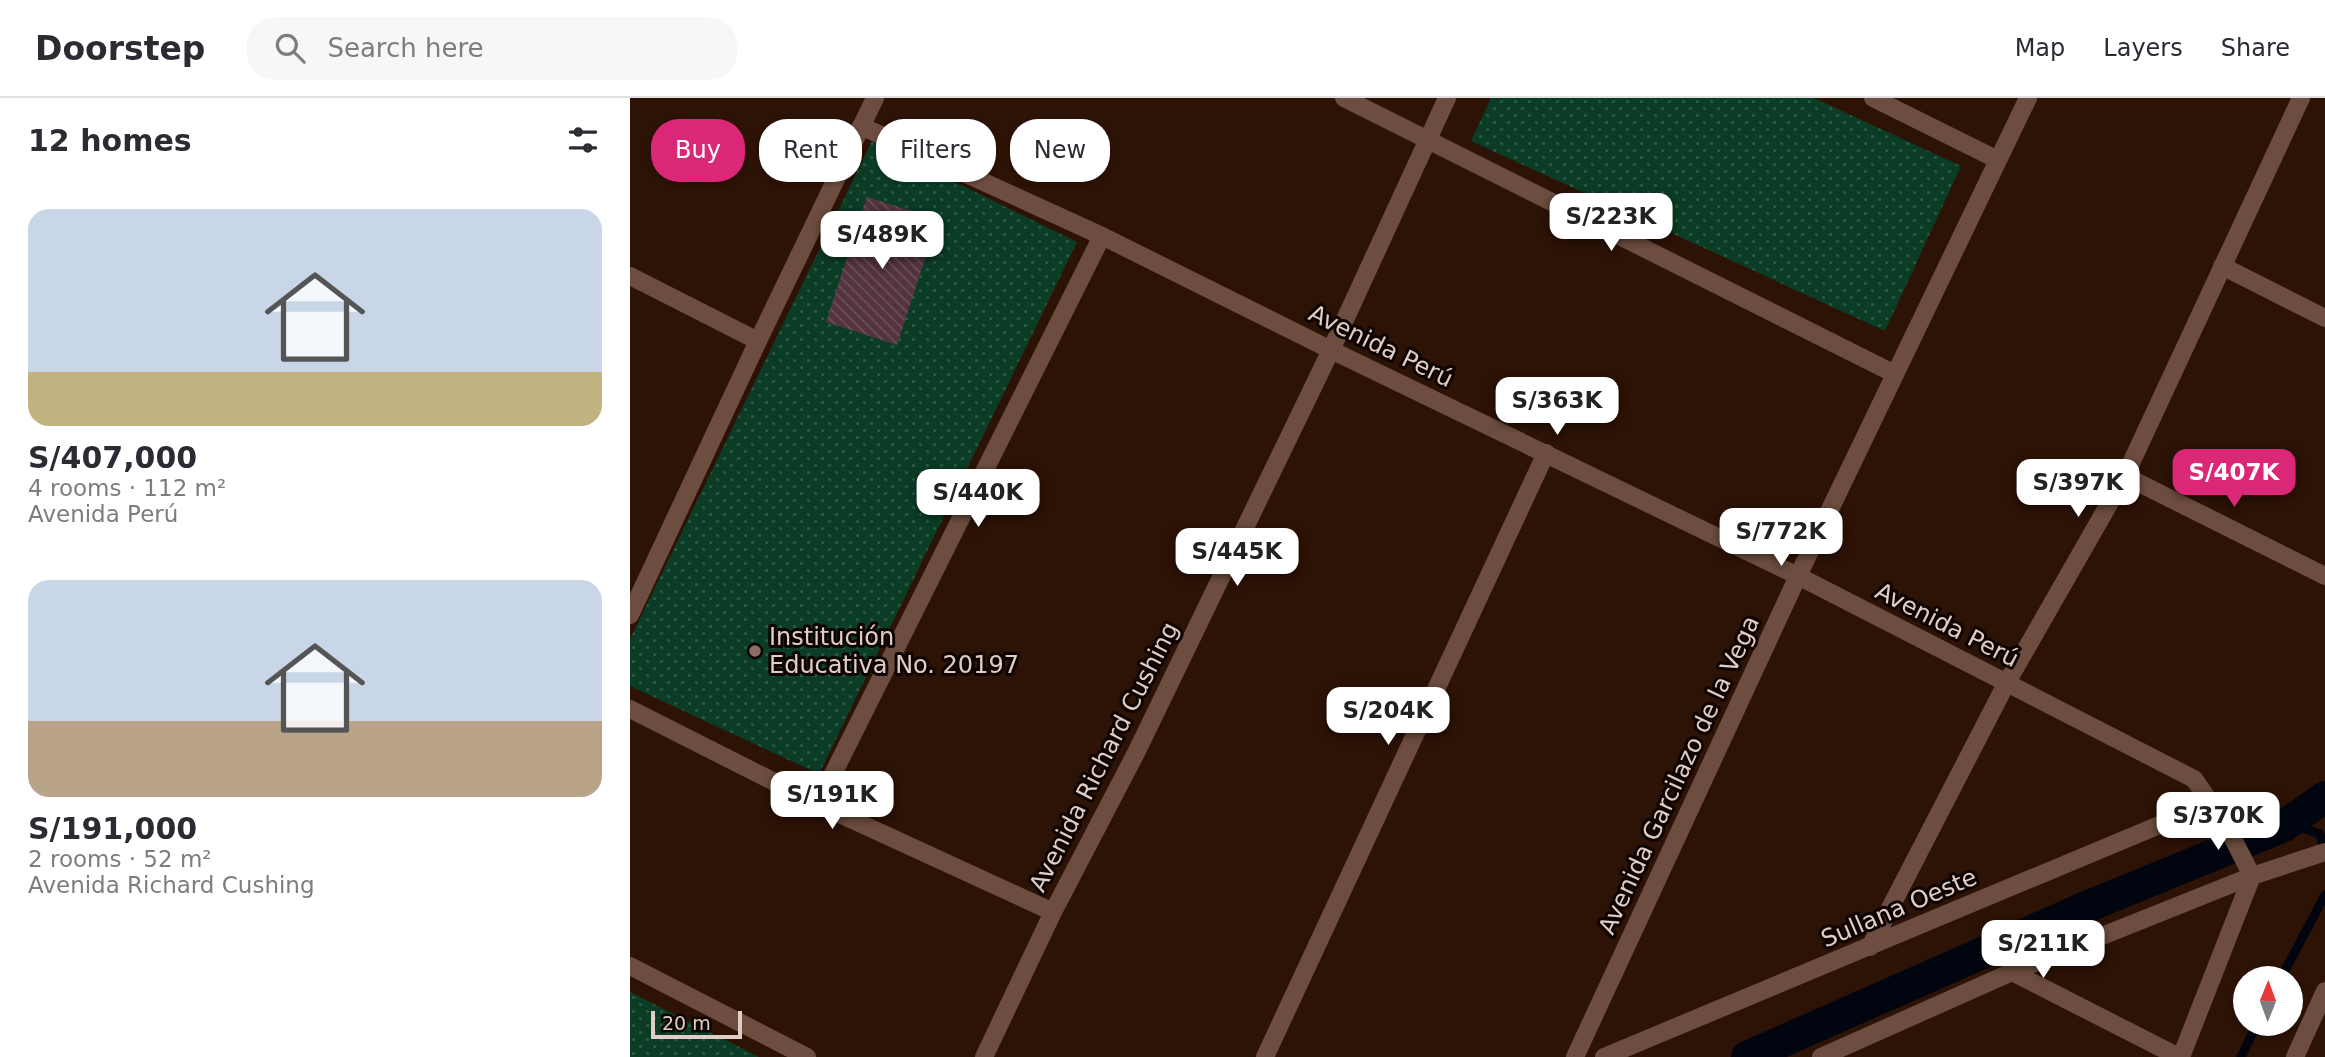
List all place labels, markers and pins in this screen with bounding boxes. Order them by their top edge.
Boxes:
pin: S/223K [1554,194,1668,253]
pin: S/489K [825,212,939,271]
pin: S/363K [1500,378,1614,437]
pin: S/407K [2177,450,2291,509]
pin: S/397K [2021,460,2135,519]
pin: S/440K [921,470,1035,529]
pin: S/772K [1724,508,1838,568]
pin: S/445K [1180,528,1294,588]
place label: Institución Educativa No. 20197 [769,623,1019,679]
marker: Institución Educativa No. 20197 [747,643,763,659]
pin: S/204K [1331,688,1445,747]
pin: S/191K [775,772,889,831]
pin: S/370K [2161,792,2275,852]
pin: S/211K [1986,920,2100,980]

